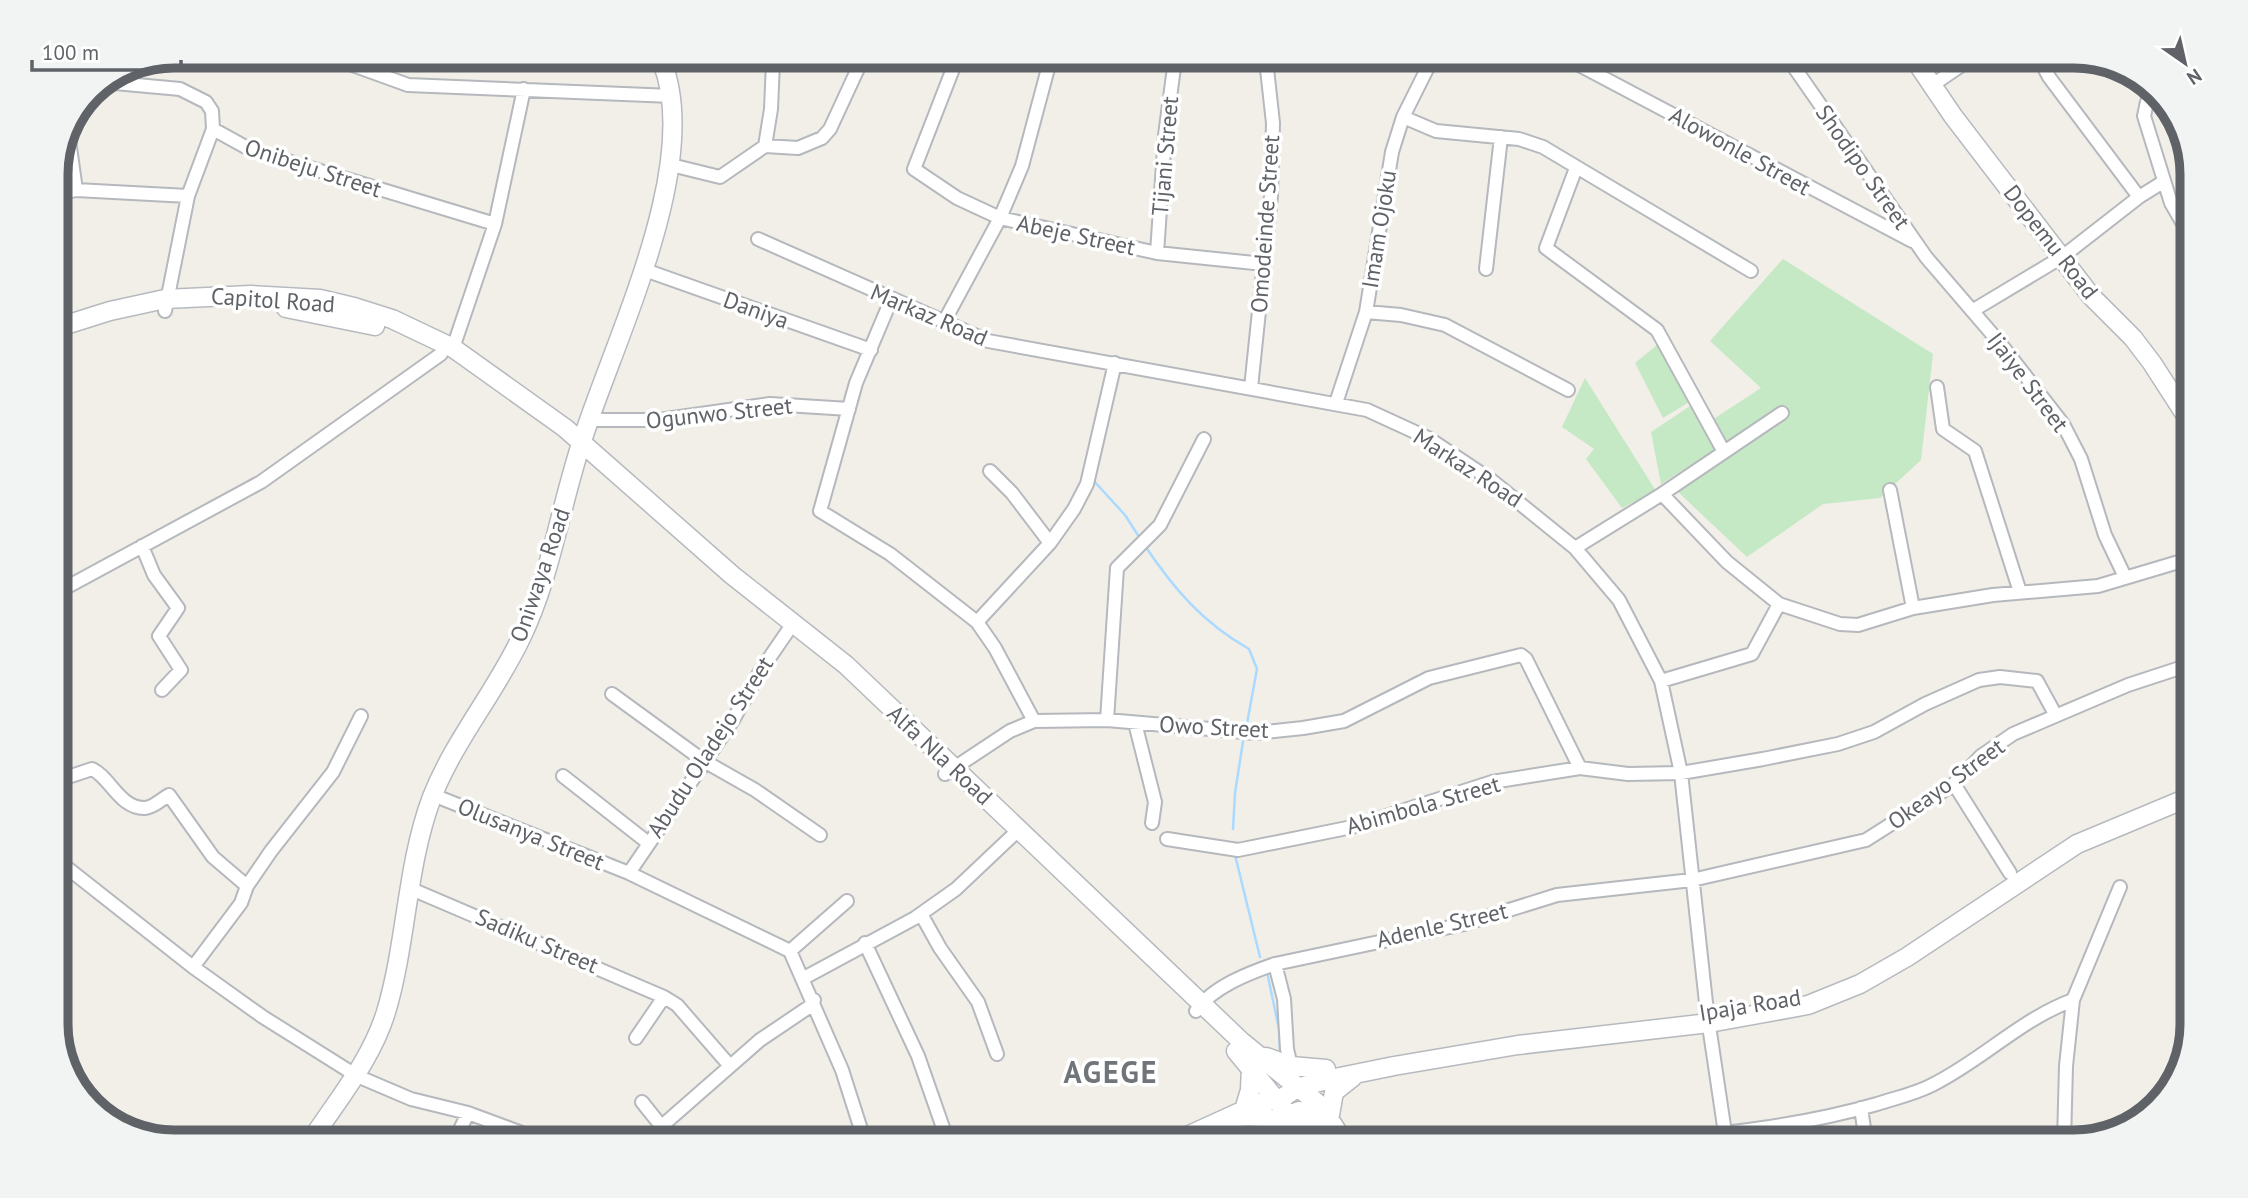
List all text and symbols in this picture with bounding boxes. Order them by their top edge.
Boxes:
scale bar [32,28,180,72]
north arrow [2150,28,2220,98]
text: 100 m [42,39,99,66]
text: N [2183,64,2206,91]
street label: Tijani Street [1145,95,1184,217]
street label: Shodipo Street [1810,99,1917,235]
street label: Alowonle Street [1665,100,1816,201]
street label: Onibeju Street [241,132,385,203]
street label: Omodeinde Street [1244,134,1285,314]
street label: Imam Ojoku [1355,168,1402,290]
street label: Dopemu Road [1998,179,2105,305]
street label: Abeje Street [1014,208,1138,261]
street label: Markaz Road [866,277,992,352]
street label: Capitol Road [210,281,336,318]
street label: Daniya [720,284,793,335]
street label: Ijaiye Street [1981,326,2075,437]
street label: Ogunwo Street [644,390,794,435]
street label: Markaz Road [1408,422,1528,514]
street label: Oniwaya Road [503,504,576,646]
street label: Abudu Oladejo Street [640,650,779,843]
street label: Alfa Nla Road [882,699,999,811]
street label: Owo Street [1159,709,1270,744]
street label: Okeayo Street [1882,731,2010,836]
street label: Abimbola Street [1343,769,1503,840]
street label: Olusanya Street [454,791,609,876]
street label: Adenle Street [1374,895,1510,954]
street label: Sadiku Street [471,902,603,979]
street label: Ipaja Road [1697,982,1803,1027]
district label: AGEGE [1063,1052,1159,1091]

